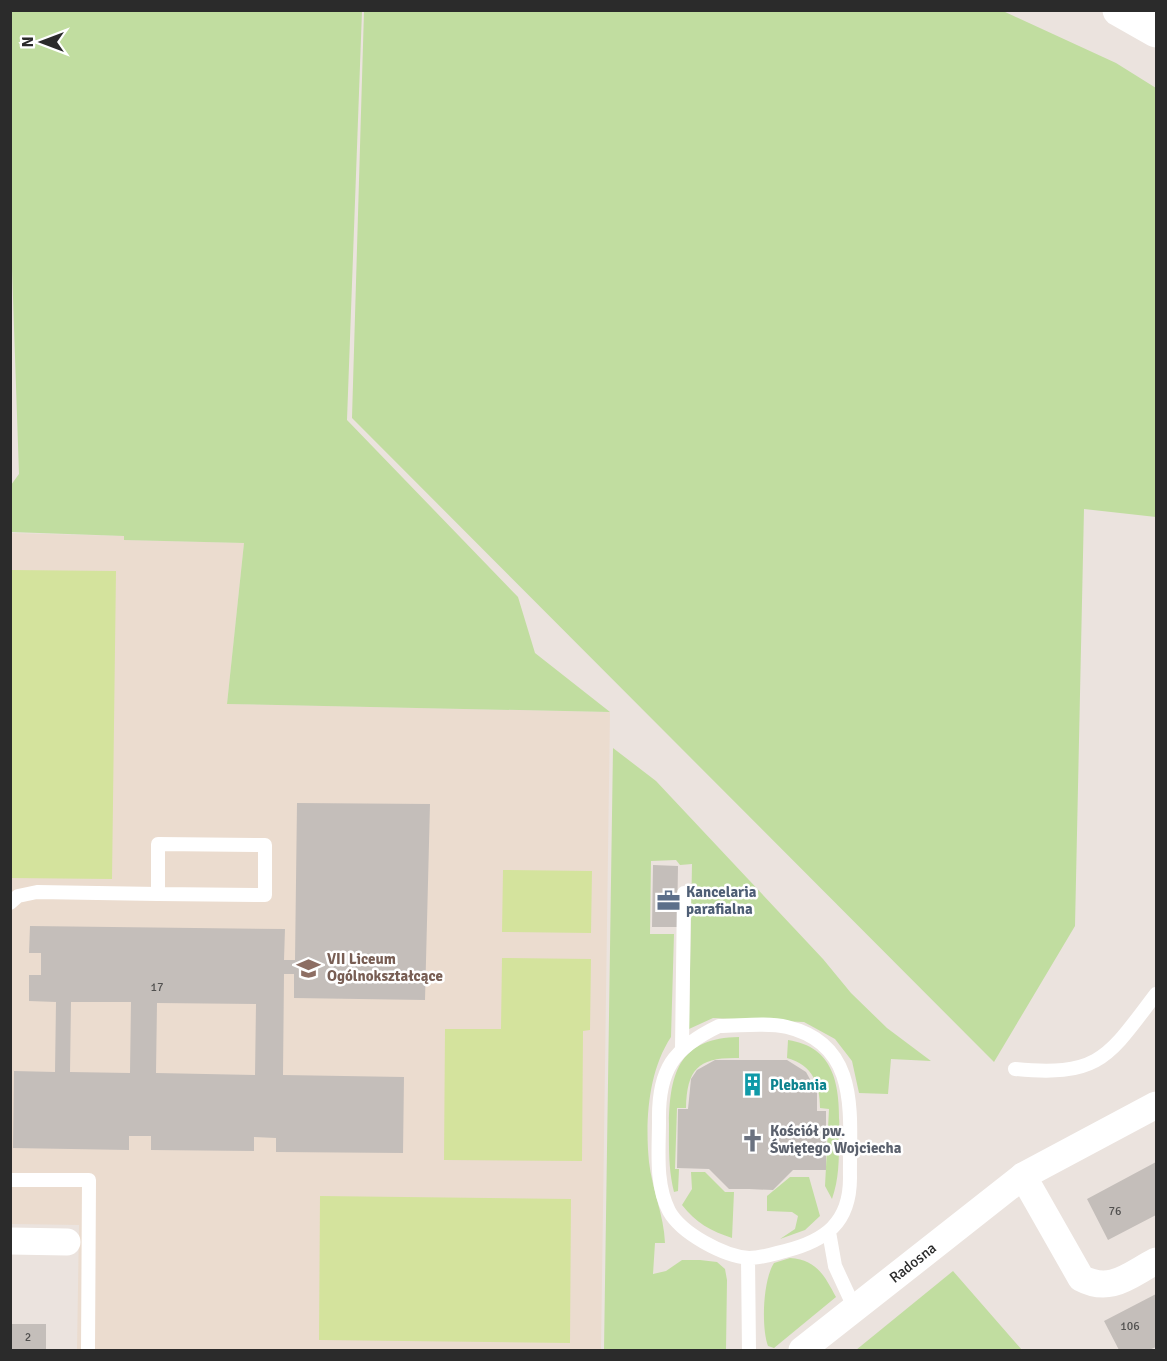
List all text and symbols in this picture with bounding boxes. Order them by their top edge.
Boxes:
north arrow [12,12,72,72]
text: N [18,36,38,48]
place label: Kancelaria parafialna [686,883,757,918]
office icon: Kancelaria parafialna [655,888,681,914]
place label: VII Liceum Ogólnokształcące [327,950,443,985]
school or university icon: VII Liceum Ogólnokształcące [296,955,322,981]
house number: 17 [151,980,163,995]
building icon: Plebania [739,1072,765,1098]
place label: Plebania [770,1076,827,1094]
place label: Kościół pw. Świętego Wojciecha [770,1122,902,1157]
church icon: Kościół pw. Świętego Wojciecha [739,1127,765,1153]
house number: 76 [1109,1204,1121,1219]
street label: Radosna [886,1239,940,1287]
house number: 106 [1120,1319,1140,1334]
house number: 2 [25,1330,31,1345]

